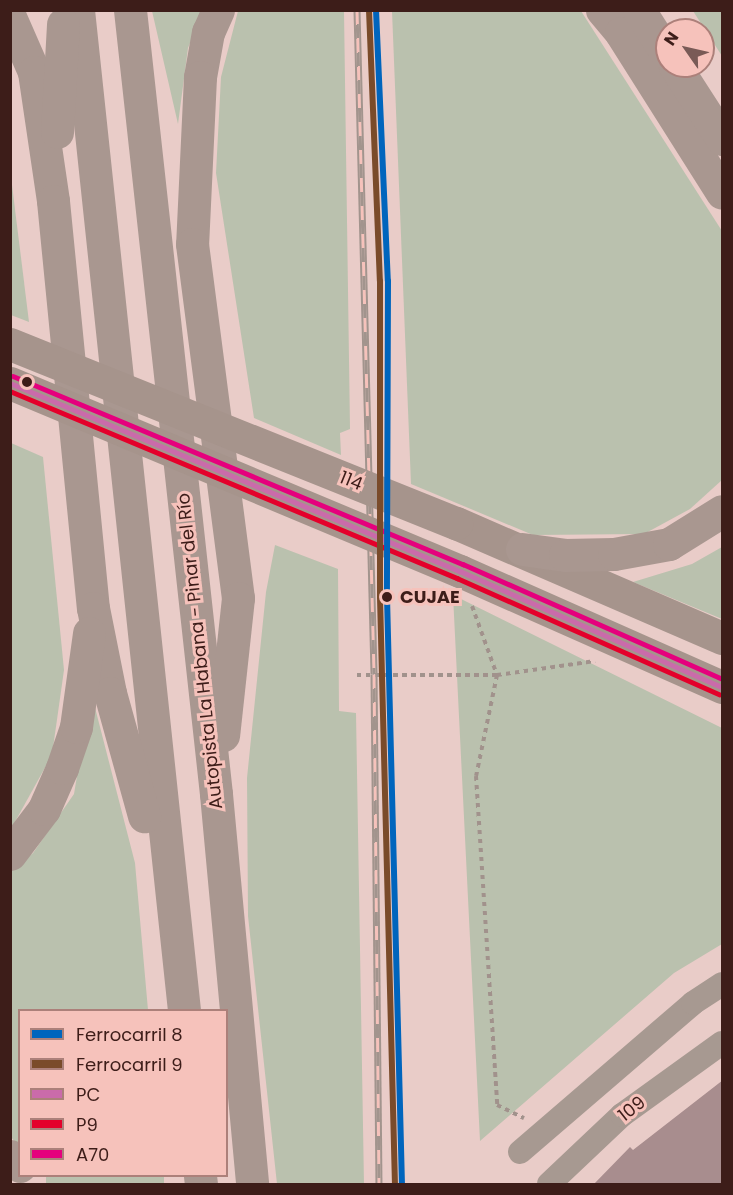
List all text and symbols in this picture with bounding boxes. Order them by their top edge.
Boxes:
north arrow [655,18,715,78]
text: N [658,27,684,50]
unlabelled marker [21,376,33,388]
street label: 114 [336,467,366,495]
street label: Autopista La Habana - Pinar del Río [173,492,227,810]
place label: CUJAE [400,586,460,608]
marker: CUJAE [378,588,396,606]
legend [18,1009,228,1177]
text: Ferrocarril 8 [76,1022,183,1047]
text: Ferrocarril 9 [76,1052,183,1077]
text: PC [76,1082,100,1107]
street label: 109 [614,1092,650,1126]
text: P9 [76,1112,98,1137]
text: A70 [76,1142,109,1167]

